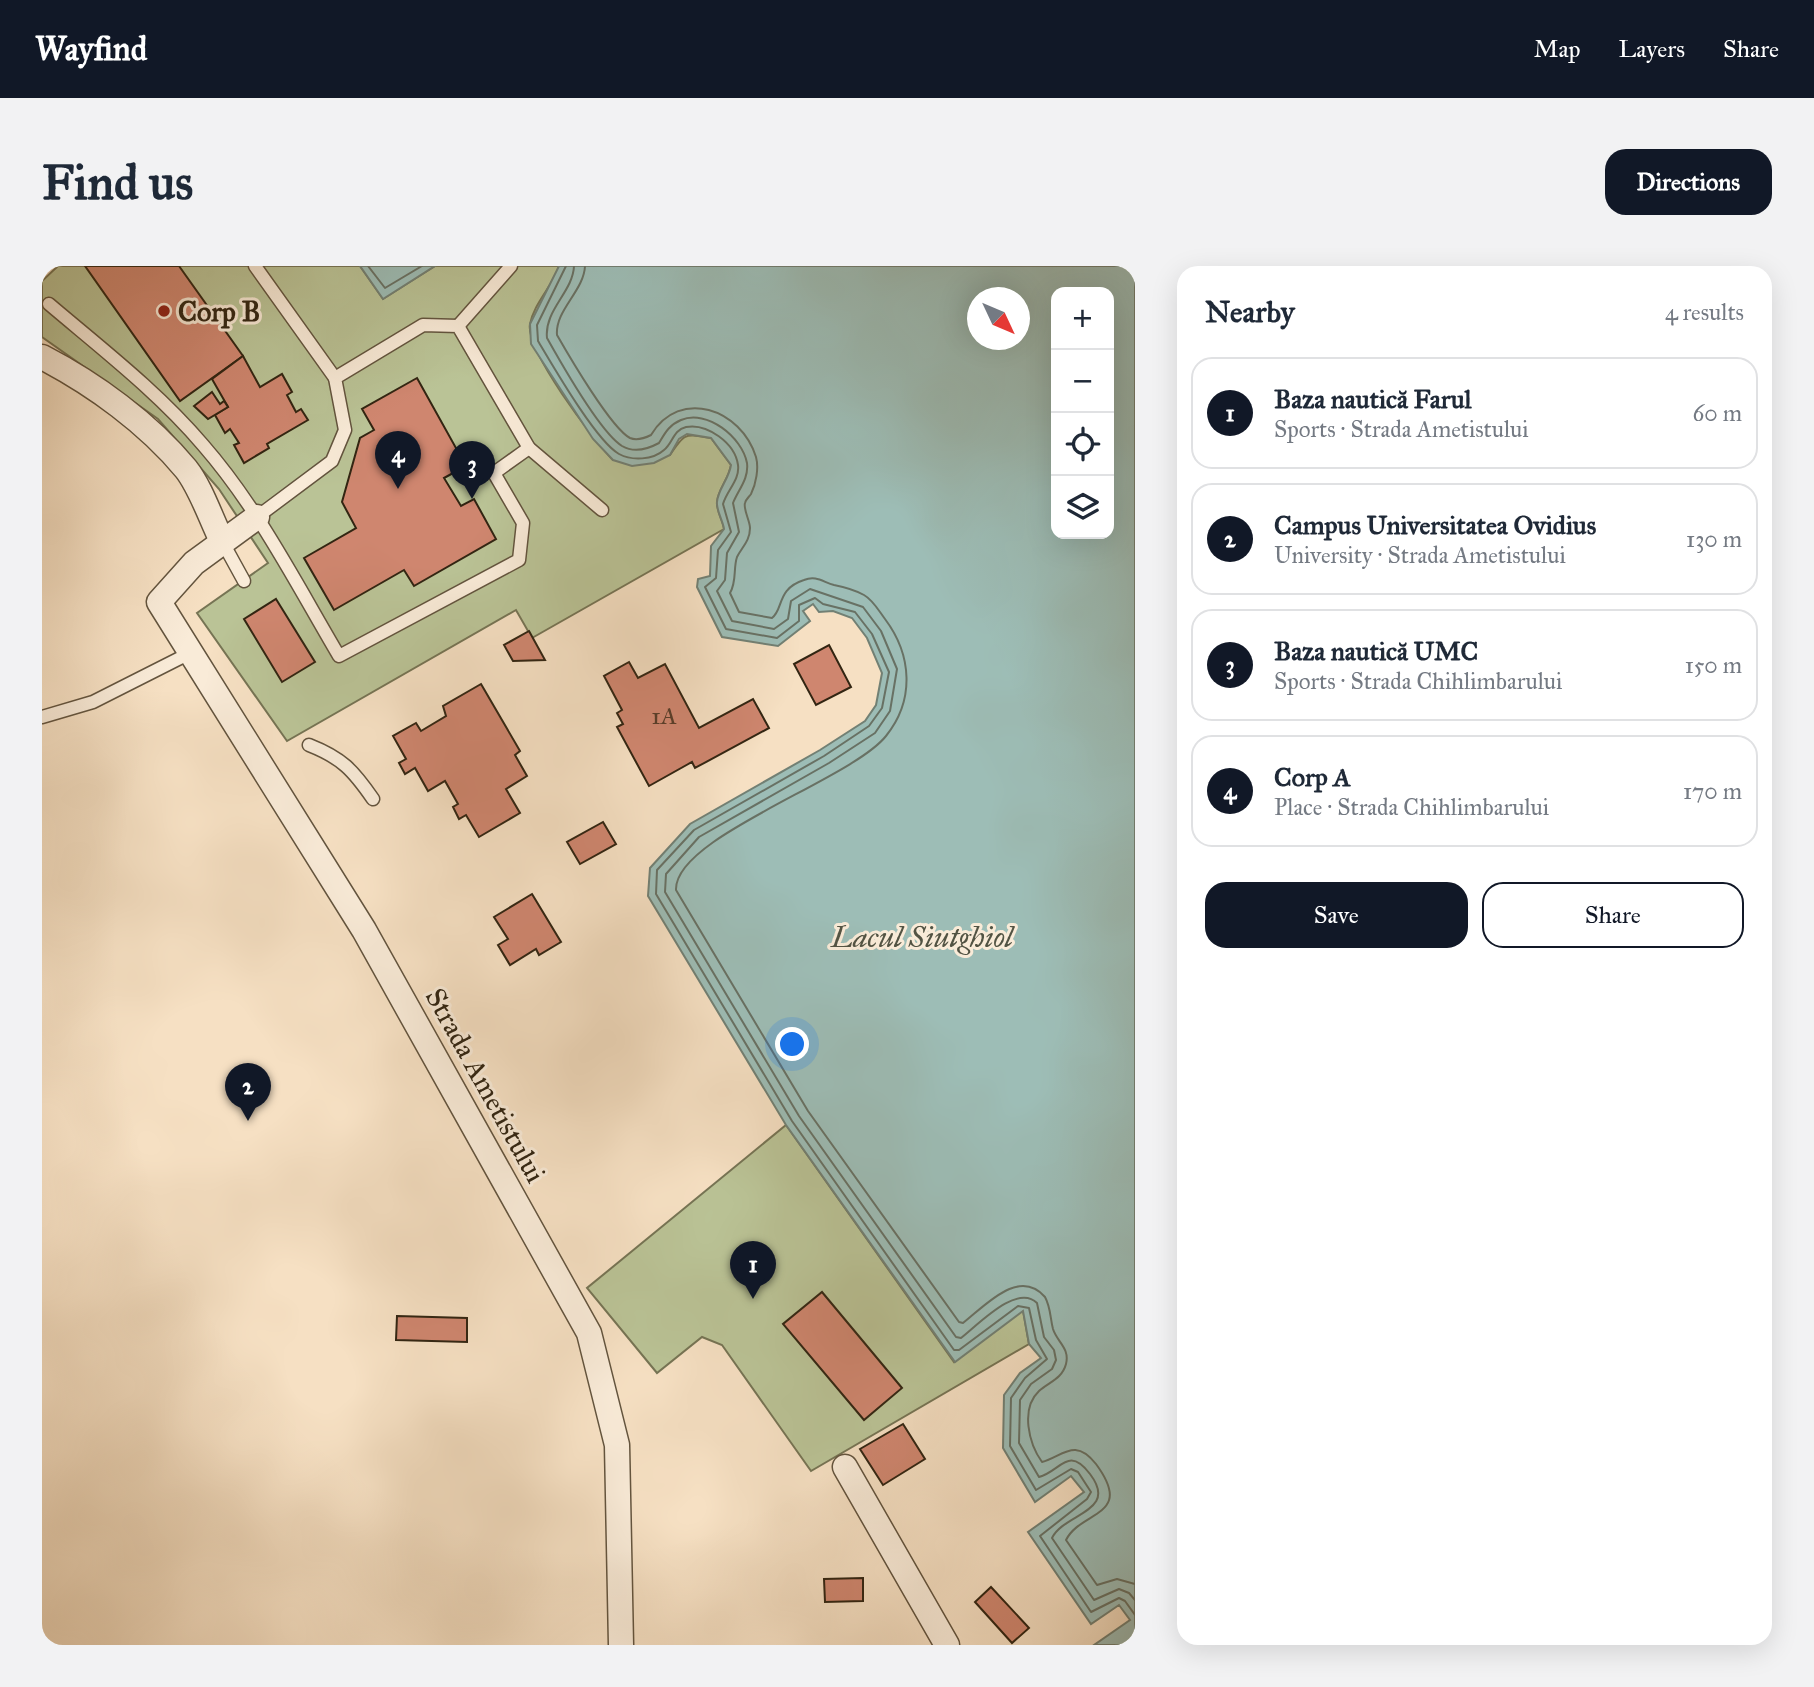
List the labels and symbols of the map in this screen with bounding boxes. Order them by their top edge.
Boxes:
north arrow [967,287,1030,350]
place label: Corp B [178,294,260,329]
marker: Corp B [156,303,172,319]
pin: 4 [375,431,421,489]
pin: 3 [449,441,495,499]
house number: 1A [651,701,677,731]
water label: Lacul Siutghiol [829,919,1016,955]
street label: Strada Ametistului [418,982,554,1189]
your location [775,1027,809,1061]
pin: 2 [225,1063,271,1121]
pin: 1 [730,1241,776,1299]

